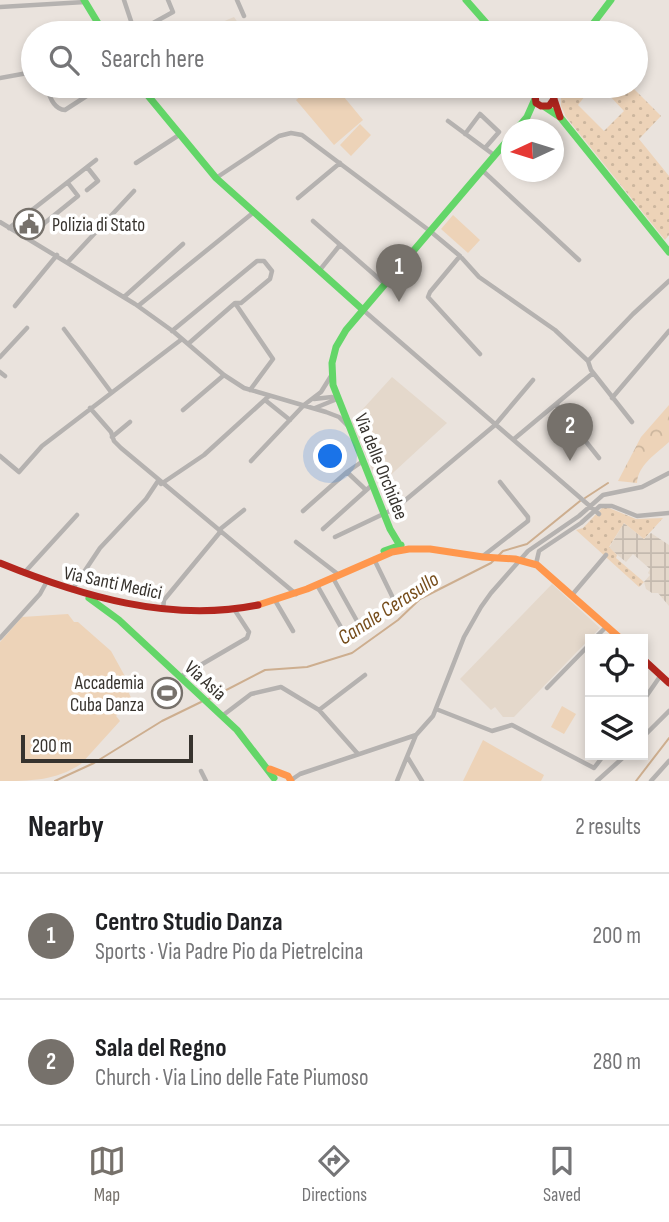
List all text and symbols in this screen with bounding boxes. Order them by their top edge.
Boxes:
search box [21,21,648,98]
icon: search [45,41,83,79]
text: Search here [101,44,204,75]
north arrow [501,119,564,182]
public building icon: Polizia di Stato [12,207,46,241]
place label: Polizia di Stato [52,214,145,237]
pin: 1 [376,244,422,302]
pin: 2 [547,403,593,461]
street label: Via delle Orchidee [349,410,412,523]
your location [313,439,347,473]
street label: Via Santi Medici [61,562,164,605]
water label: Canale Cerasullo [333,566,444,650]
map controls [585,634,648,760]
button: locate [585,634,648,697]
street label: Via Asia [179,656,231,706]
place label: Accademia Cuba Danza [70,672,144,717]
sports icon: Accademia Cuba Danza [150,676,184,710]
button: layers [585,697,648,760]
scale bar [21,732,192,764]
text: 200 m [32,735,72,758]
text: Nearby [28,809,104,845]
text: 2 results [575,813,641,841]
text: Centro Studio Danza [95,907,283,938]
text: 1 [46,922,56,950]
text: 200 m [593,922,641,950]
text: Sports · Via Padre Pio da Pietrelcina [95,938,363,966]
text: Sala del Regno [95,1033,227,1064]
text: 2 [46,1048,56,1076]
text: 280 m [593,1048,641,1076]
text: Church · Via Lino delle Fate Piumoso [95,1064,369,1092]
tab: Map [88,1142,126,1207]
tab: Directions [302,1142,367,1207]
tab: Saved [543,1142,581,1207]

